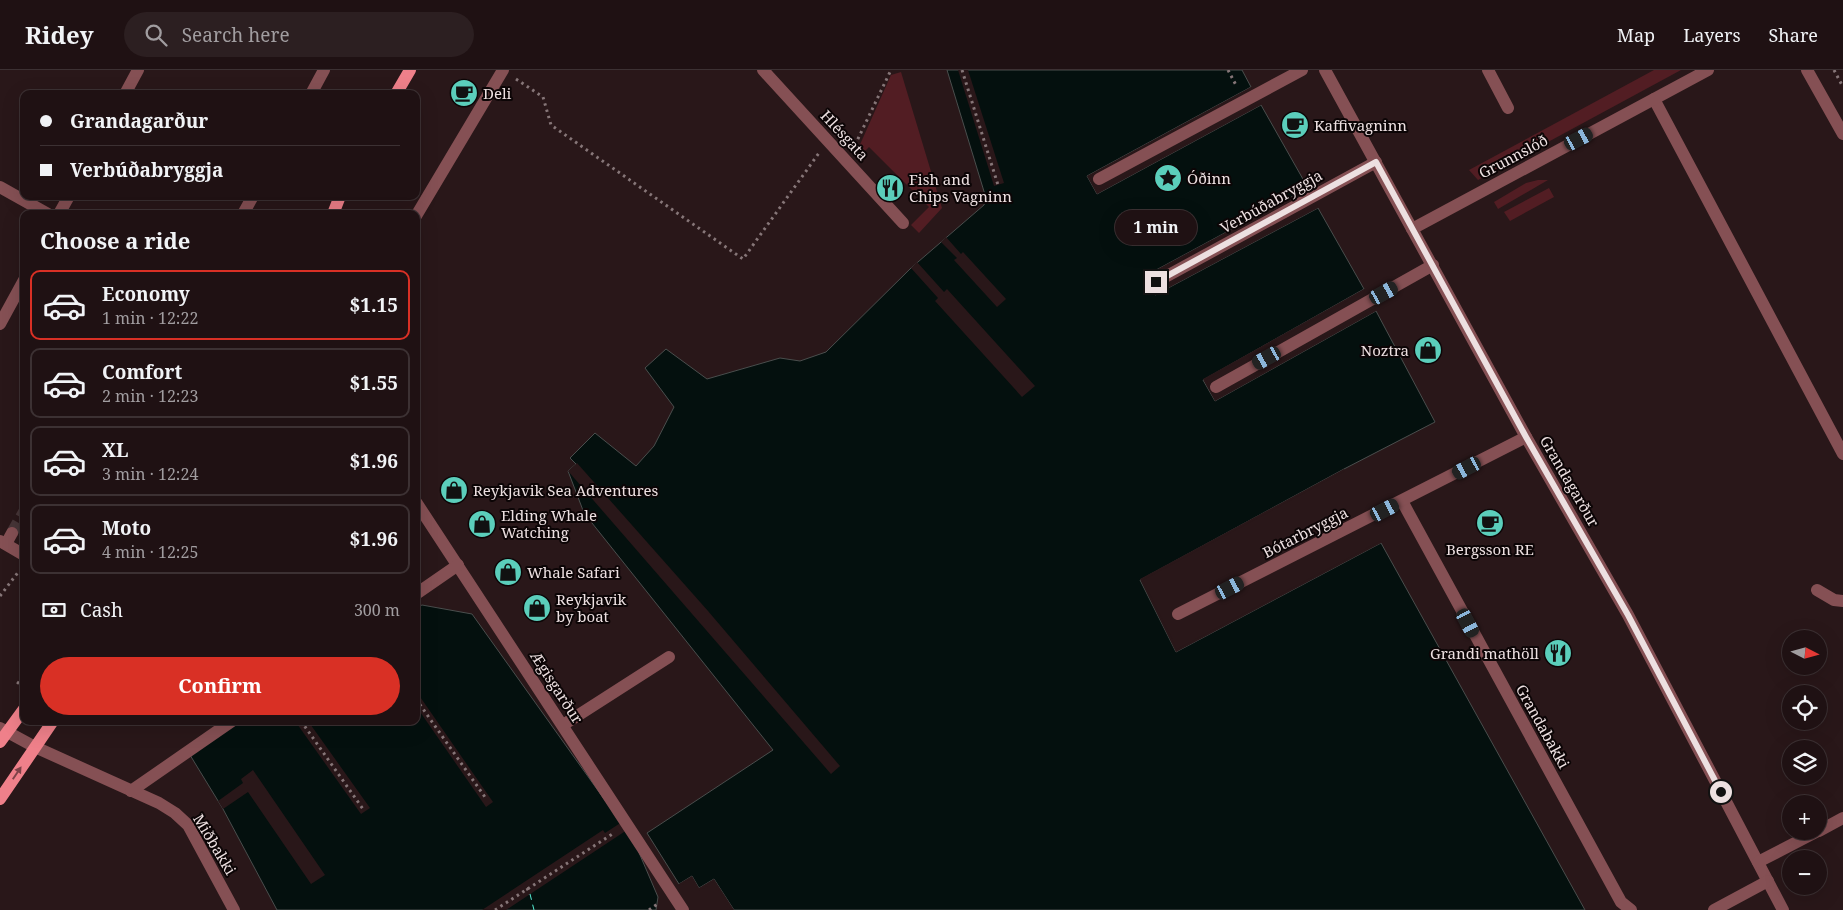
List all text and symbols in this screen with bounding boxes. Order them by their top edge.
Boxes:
search box [124,12,474,57]
text: Ridey [25,18,94,51]
icon: search [142,21,170,49]
text: Search here [182,22,290,48]
text: Map [1617,23,1655,47]
text: Layers [1683,23,1741,47]
text: Share [1769,23,1818,47]
cafe icon: Deli [449,78,479,108]
place label: Deli [483,83,512,103]
street label: Hlésgata [817,106,873,164]
text: Grandagarður [70,108,208,134]
cafe icon: Kaffivagninn [1280,110,1310,140]
place label: Kaffivagninn [1314,115,1407,135]
car [1562,125,1595,153]
street label: Grunnslóð [1475,129,1551,183]
text: Verbúðabryggja [70,157,224,183]
place icon: Óðinn [1153,163,1183,193]
street label: Verbúðabryggja [1216,165,1326,237]
place label: Óðinn [1187,168,1231,188]
place label: Fish and Chips Vagninn [909,169,1012,206]
restaurant icon: Fish and Chips Vagninn [875,173,905,203]
callout: 1 min [1115,210,1197,244]
text: 1 min [1133,216,1179,238]
text: Choose a ride [40,225,190,255]
route end [1145,271,1167,293]
car [1367,279,1400,307]
text: Economy [102,281,190,307]
icon: car [42,283,87,328]
text: $1.15 [349,292,398,318]
text: 1 min · 12:22 [102,307,198,329]
shop icon: Noztra [1413,335,1443,365]
place label: Noztra [1361,340,1409,360]
car [1250,344,1283,372]
text: Comfort [102,359,182,385]
icon: car [42,361,87,406]
text: $1.55 [349,370,398,396]
text: 2 min · 12:23 [102,385,198,407]
street label: Grandagarður [1536,432,1604,530]
text: XL [102,437,128,463]
icon: car [42,439,87,484]
text: $1.96 [349,448,398,474]
car [1450,454,1483,482]
text: 3 min · 12:24 [102,463,198,485]
shop icon: Reykjavik Sea Adventures [439,475,469,505]
place label: Reykjavik Sea Adventures [473,480,659,500]
car [1368,497,1401,523]
street label: Bótarbryggja [1259,502,1351,562]
place label: Elding Whale Watching [501,505,597,542]
cafe icon: Bergsson RE [1475,508,1505,538]
shop icon: Elding Whale Watching [467,509,497,539]
text: Moto [102,515,151,541]
icon: car [42,517,87,562]
text: $1.96 [349,526,398,552]
place label: Bergsson RE [1446,539,1534,559]
text: 4 min · 12:25 [102,541,198,563]
shop icon: Whale Safari [493,557,523,587]
place label: Whale Safari [527,562,620,582]
car [1213,575,1246,601]
place label: Reykjavik by boat [556,589,627,626]
shop icon: Reykjavik by boat [522,593,552,623]
icon: cash [40,596,68,624]
text: Cash [80,597,123,623]
text: 300 m [354,599,400,621]
car [1454,606,1481,640]
north arrow [1782,630,1828,675]
map controls [1782,630,1827,895]
restaurant icon: Grandi mathöll [1543,638,1573,668]
place label: Grandi mathöll [1430,643,1539,663]
street label: Ægisgarður [526,647,588,727]
button: Confirm [40,657,400,715]
street label: Grandabakki [1512,680,1574,772]
button: locate [1782,685,1827,730]
button: layers [1782,740,1827,785]
one-way arrow [12,766,22,780]
route start [1710,781,1732,803]
button: + [1782,795,1827,840]
street label: Miðbakki [189,810,241,878]
button: − [1782,850,1827,895]

